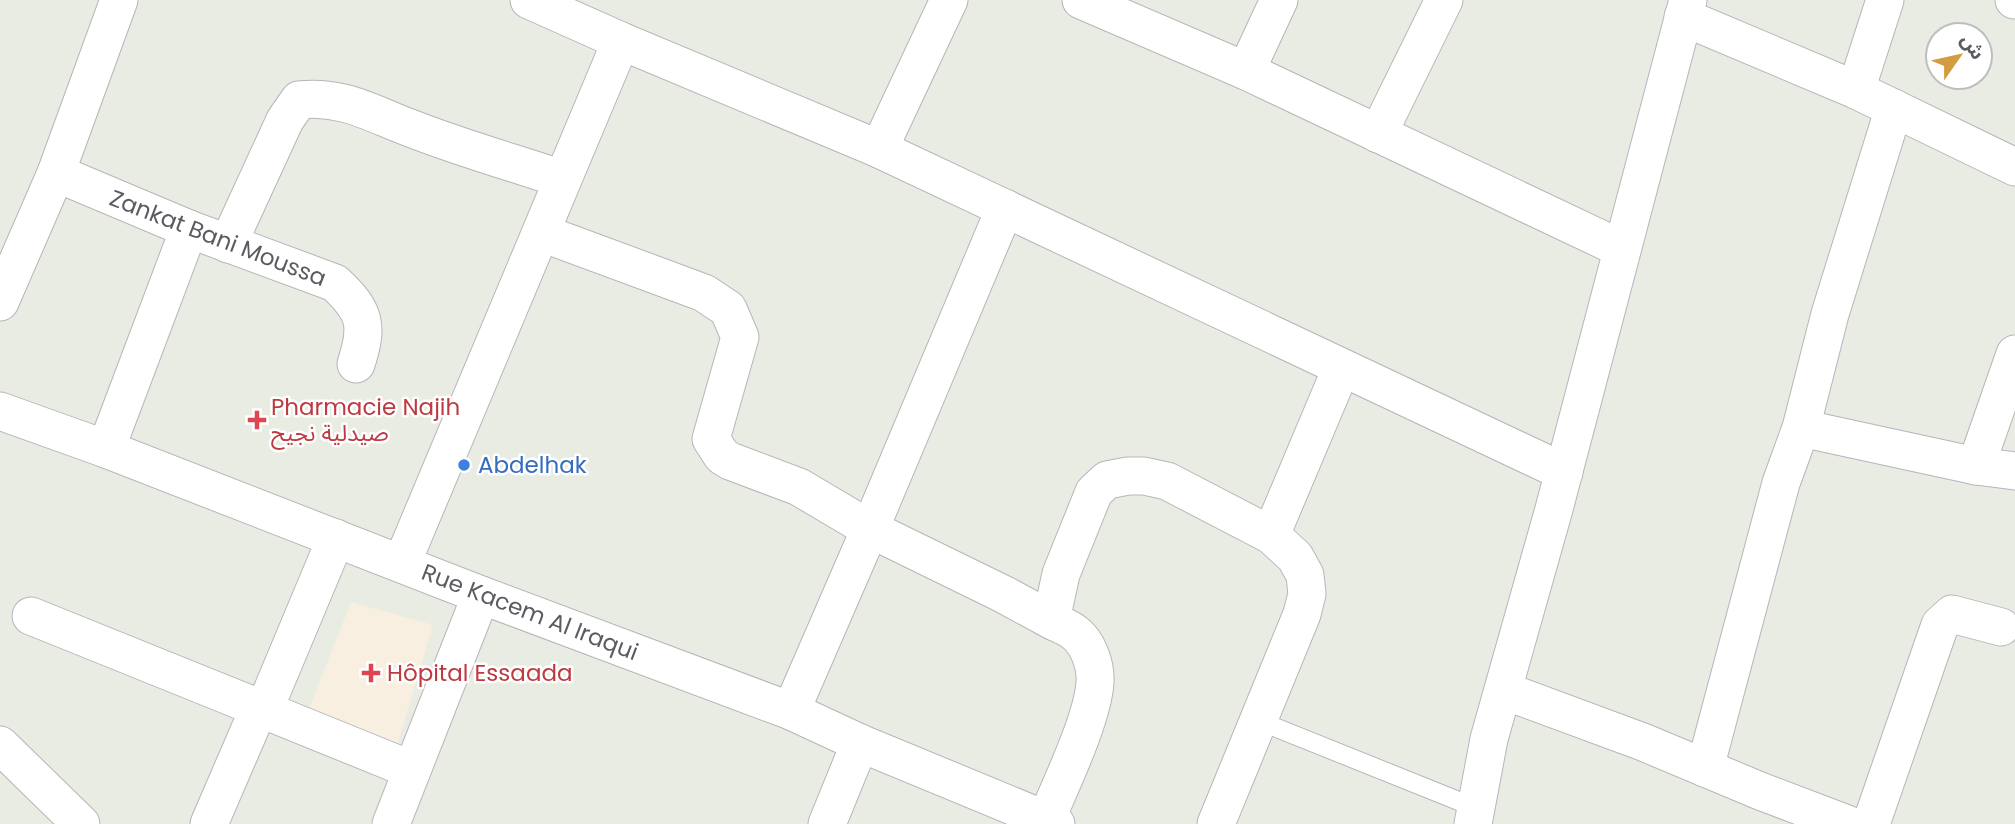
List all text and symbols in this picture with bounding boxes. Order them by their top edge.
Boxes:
north arrow [1924,21,1994,91]
text: ش [1954,28,1991,65]
street label: Zankat Bani Moussa [105,182,331,294]
place label: Pharmacie Najih صيدلية نجيح [271,391,460,450]
marker: Pharmacie Najih صيدلية نجيح [249,412,265,428]
place label: Abdelhak [478,449,587,481]
marker: Abdelhak [456,457,472,473]
street label: Rue Kacem Al Iraqui [417,556,643,668]
place label: Hôpital Essaada [387,657,573,689]
marker: Hôpital Essaada [361,663,381,683]

